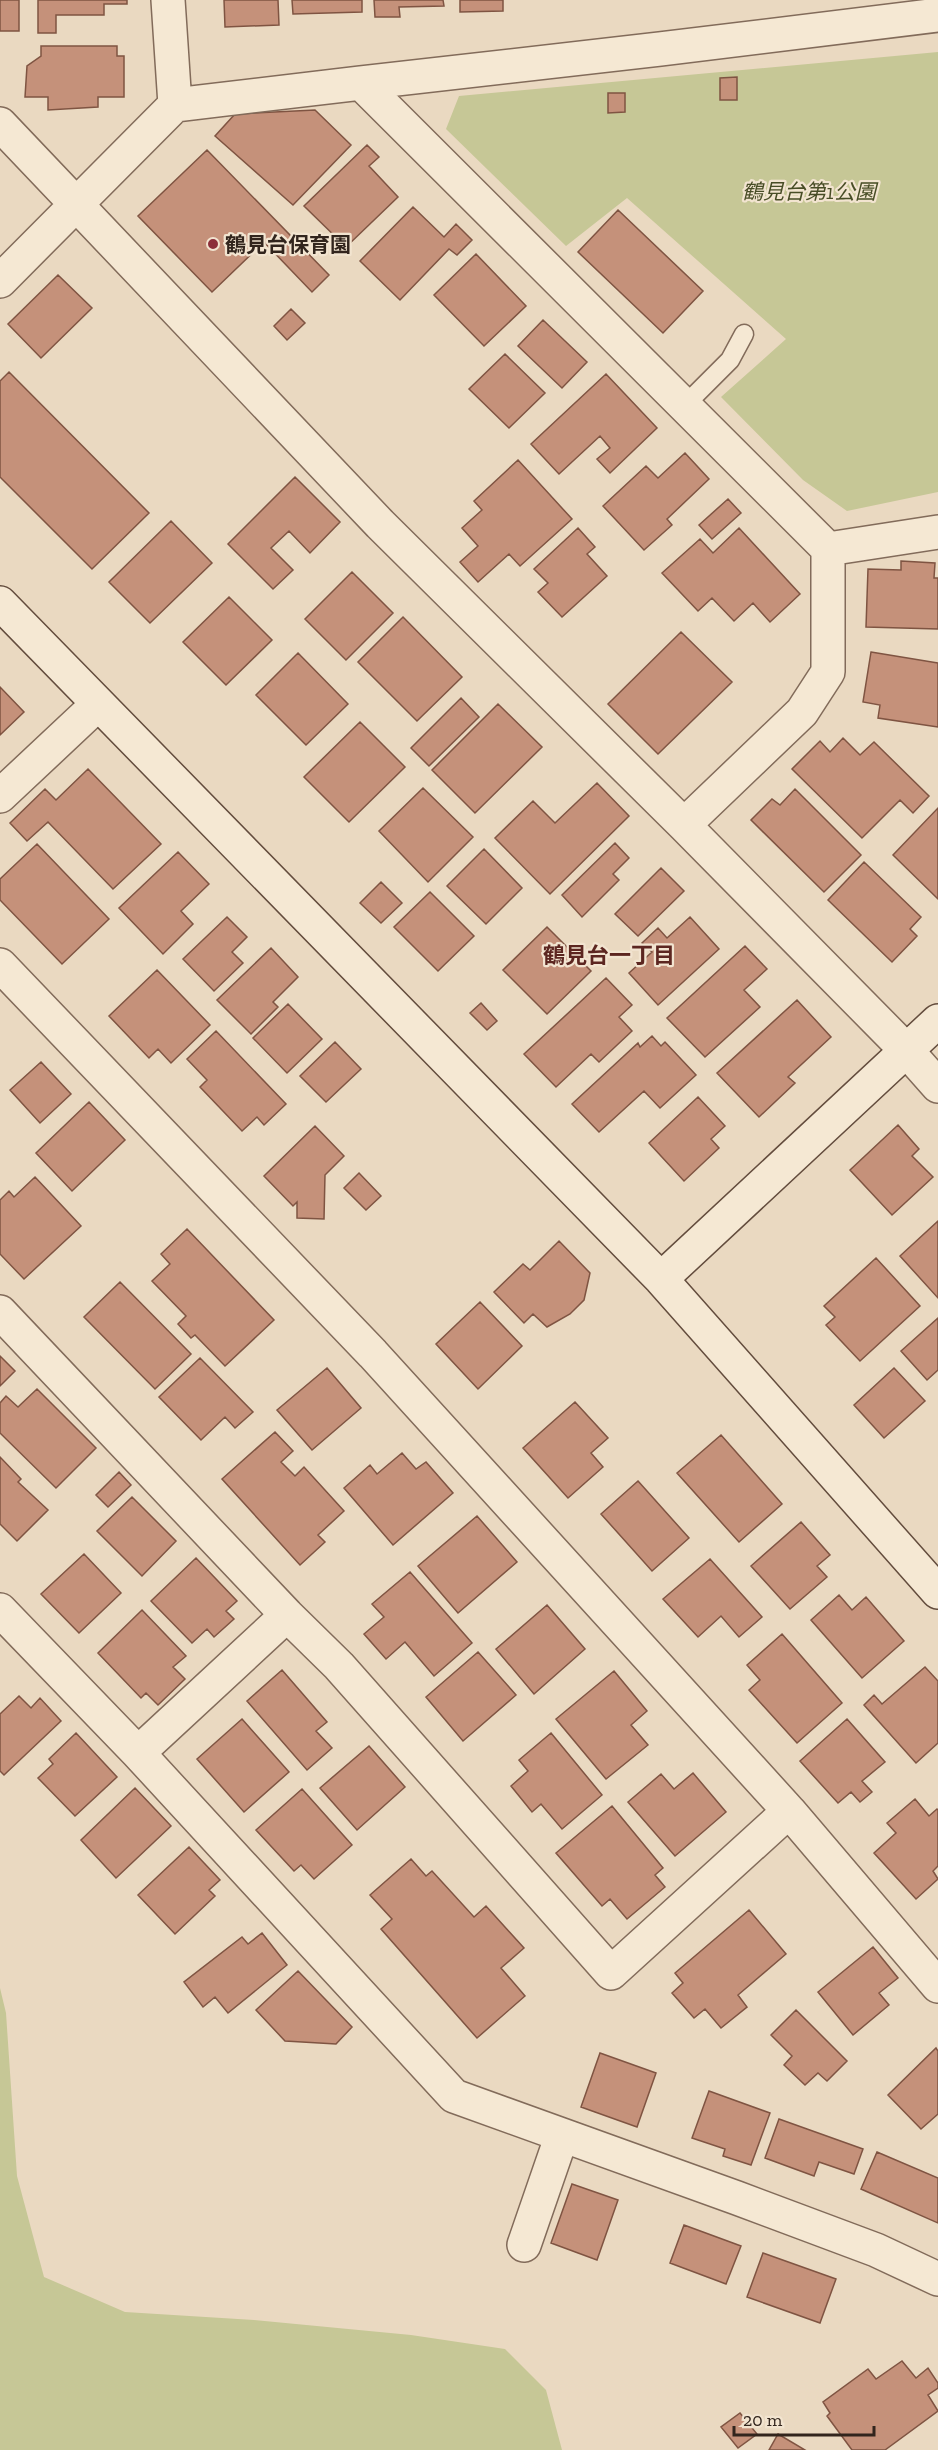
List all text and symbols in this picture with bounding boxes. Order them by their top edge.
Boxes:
park label: 鶴見台第1公園 [742,179,879,204]
place label: 鶴見台保育園 [225,232,351,257]
marker: 鶴見台保育園 [206,237,220,251]
district label: 鶴見台一丁目 [543,942,675,969]
scale bar [734,2399,874,2437]
text: 20 m [743,2409,783,2431]

